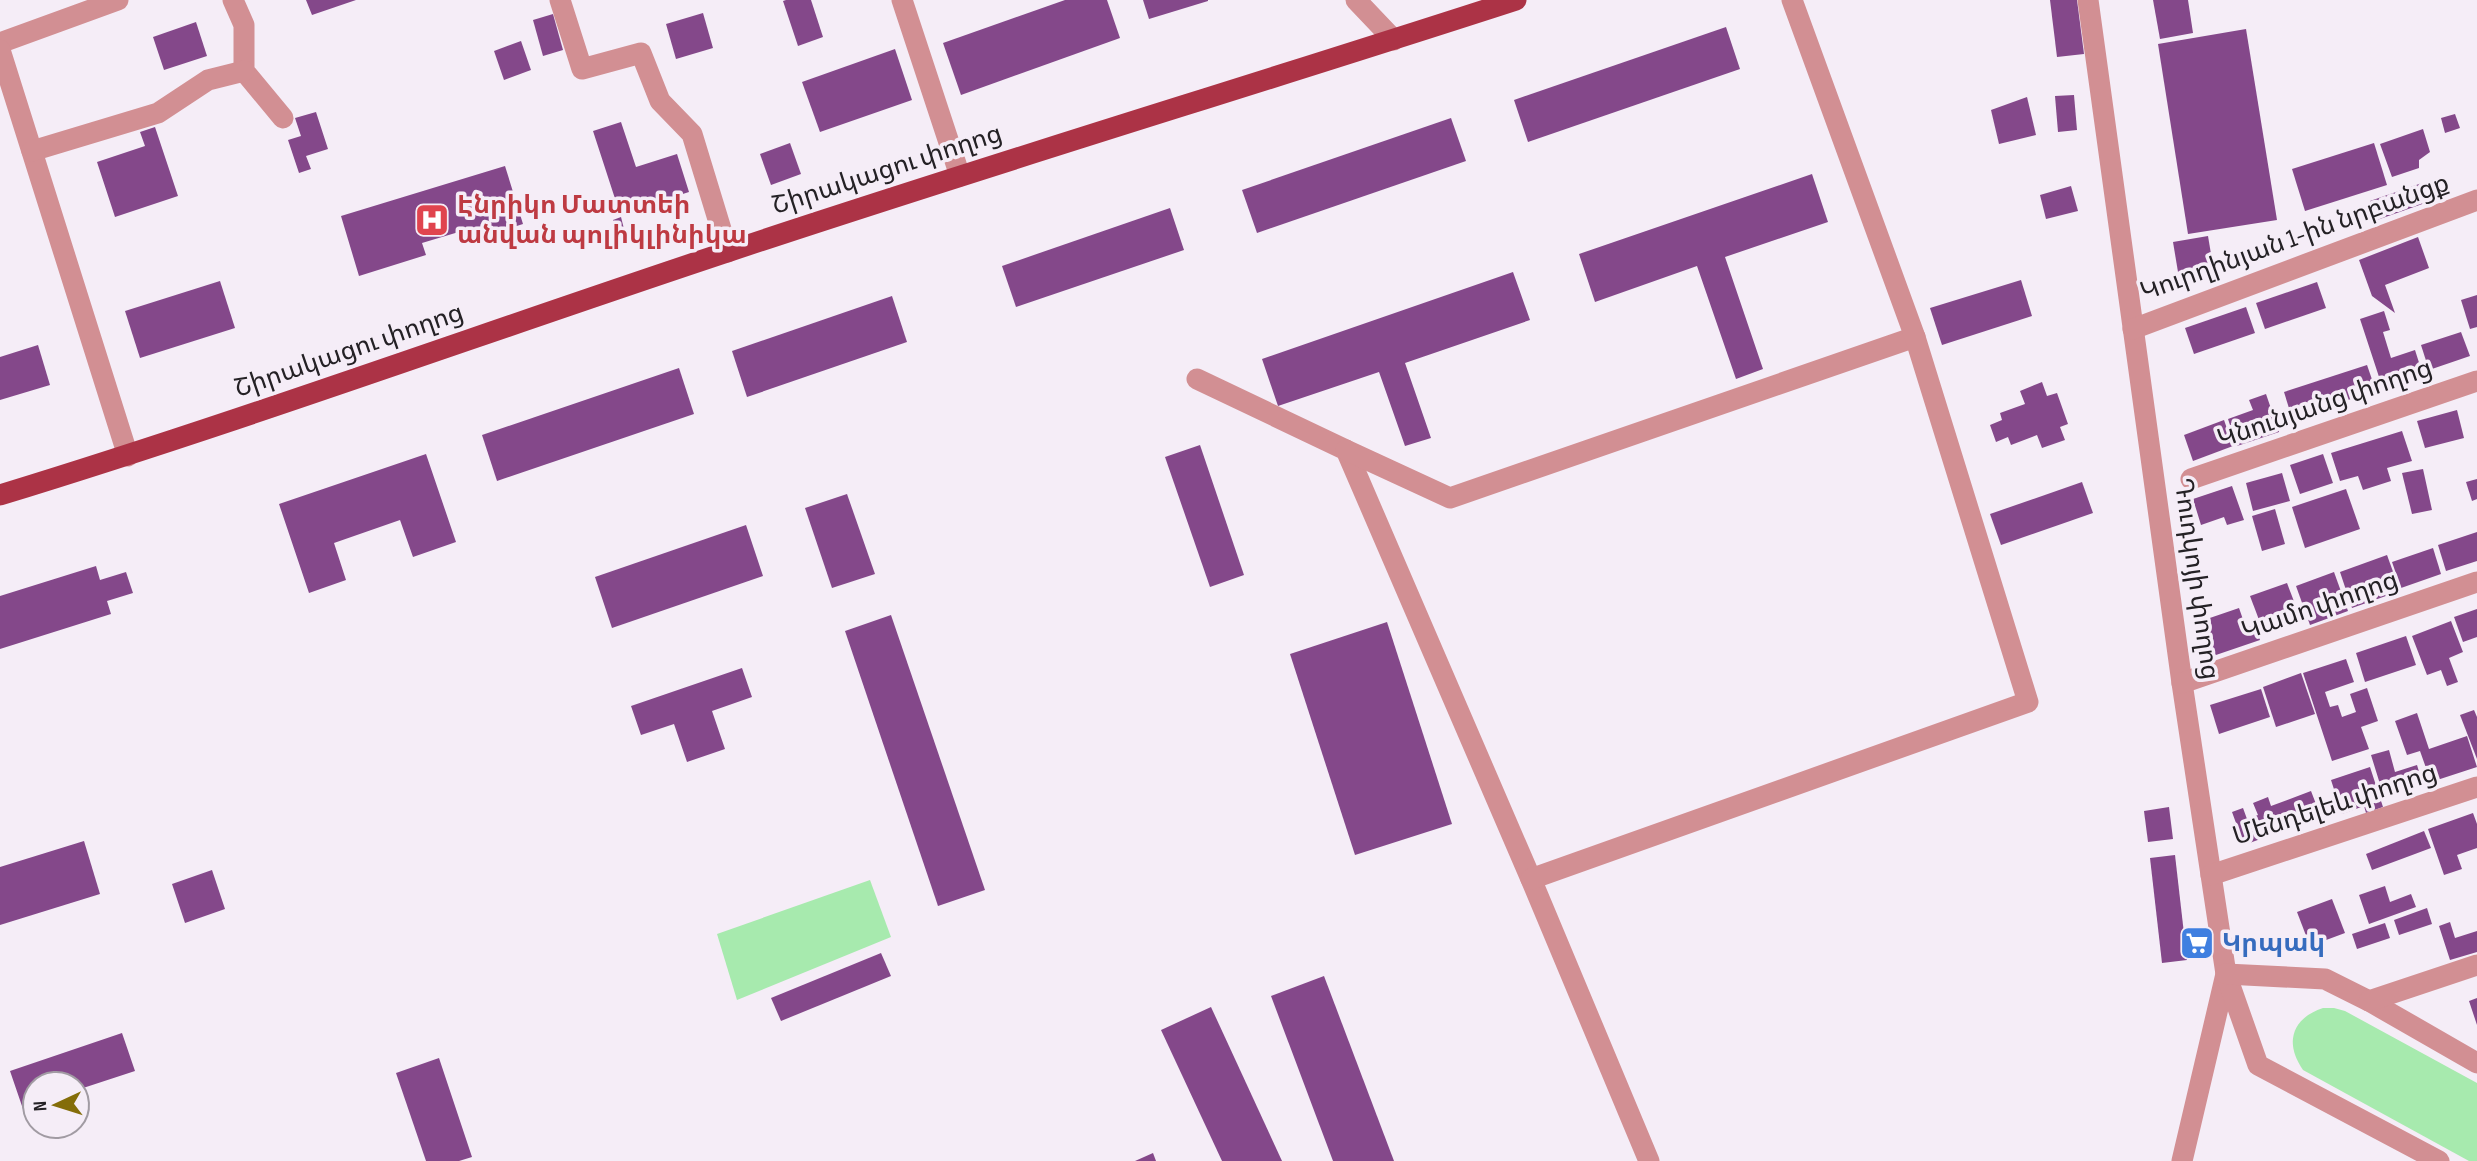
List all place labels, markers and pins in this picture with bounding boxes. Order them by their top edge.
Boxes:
place label: Էնրիկո Մատտեի անվան պոլիկլինիկա [457,190,747,251]
hospital icon: Էնրիկո Մատտեի անվան պոլիկլինիկա [413,201,451,239]
supermarket icon: Կրպակ [2178,924,2216,962]
place label: Կրպակ [2222,928,2325,959]

